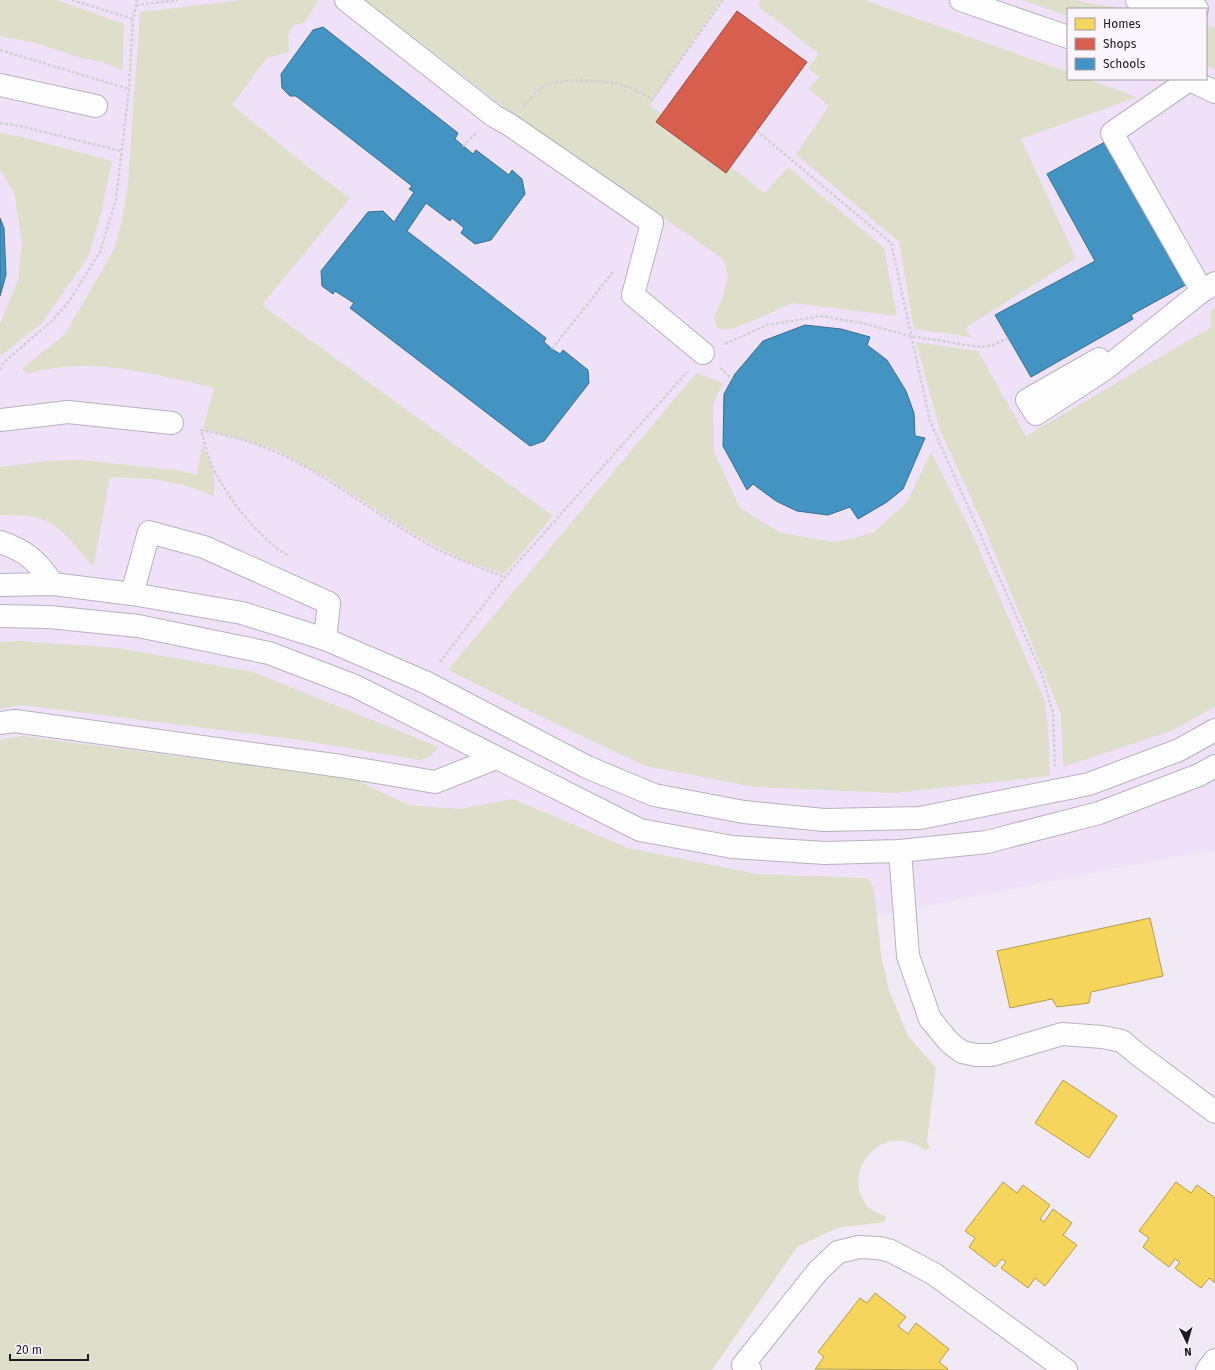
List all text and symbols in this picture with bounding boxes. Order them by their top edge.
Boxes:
legend [1067,8,1207,80]
text: Homes [1103,17,1141,31]
text: Shops [1103,37,1137,51]
text: Schools [1103,57,1146,71]
north arrow [1167,1322,1207,1362]
scale bar [10,1336,88,1362]
text: 20 m [16,1343,42,1357]
text: N [1184,1345,1192,1358]

